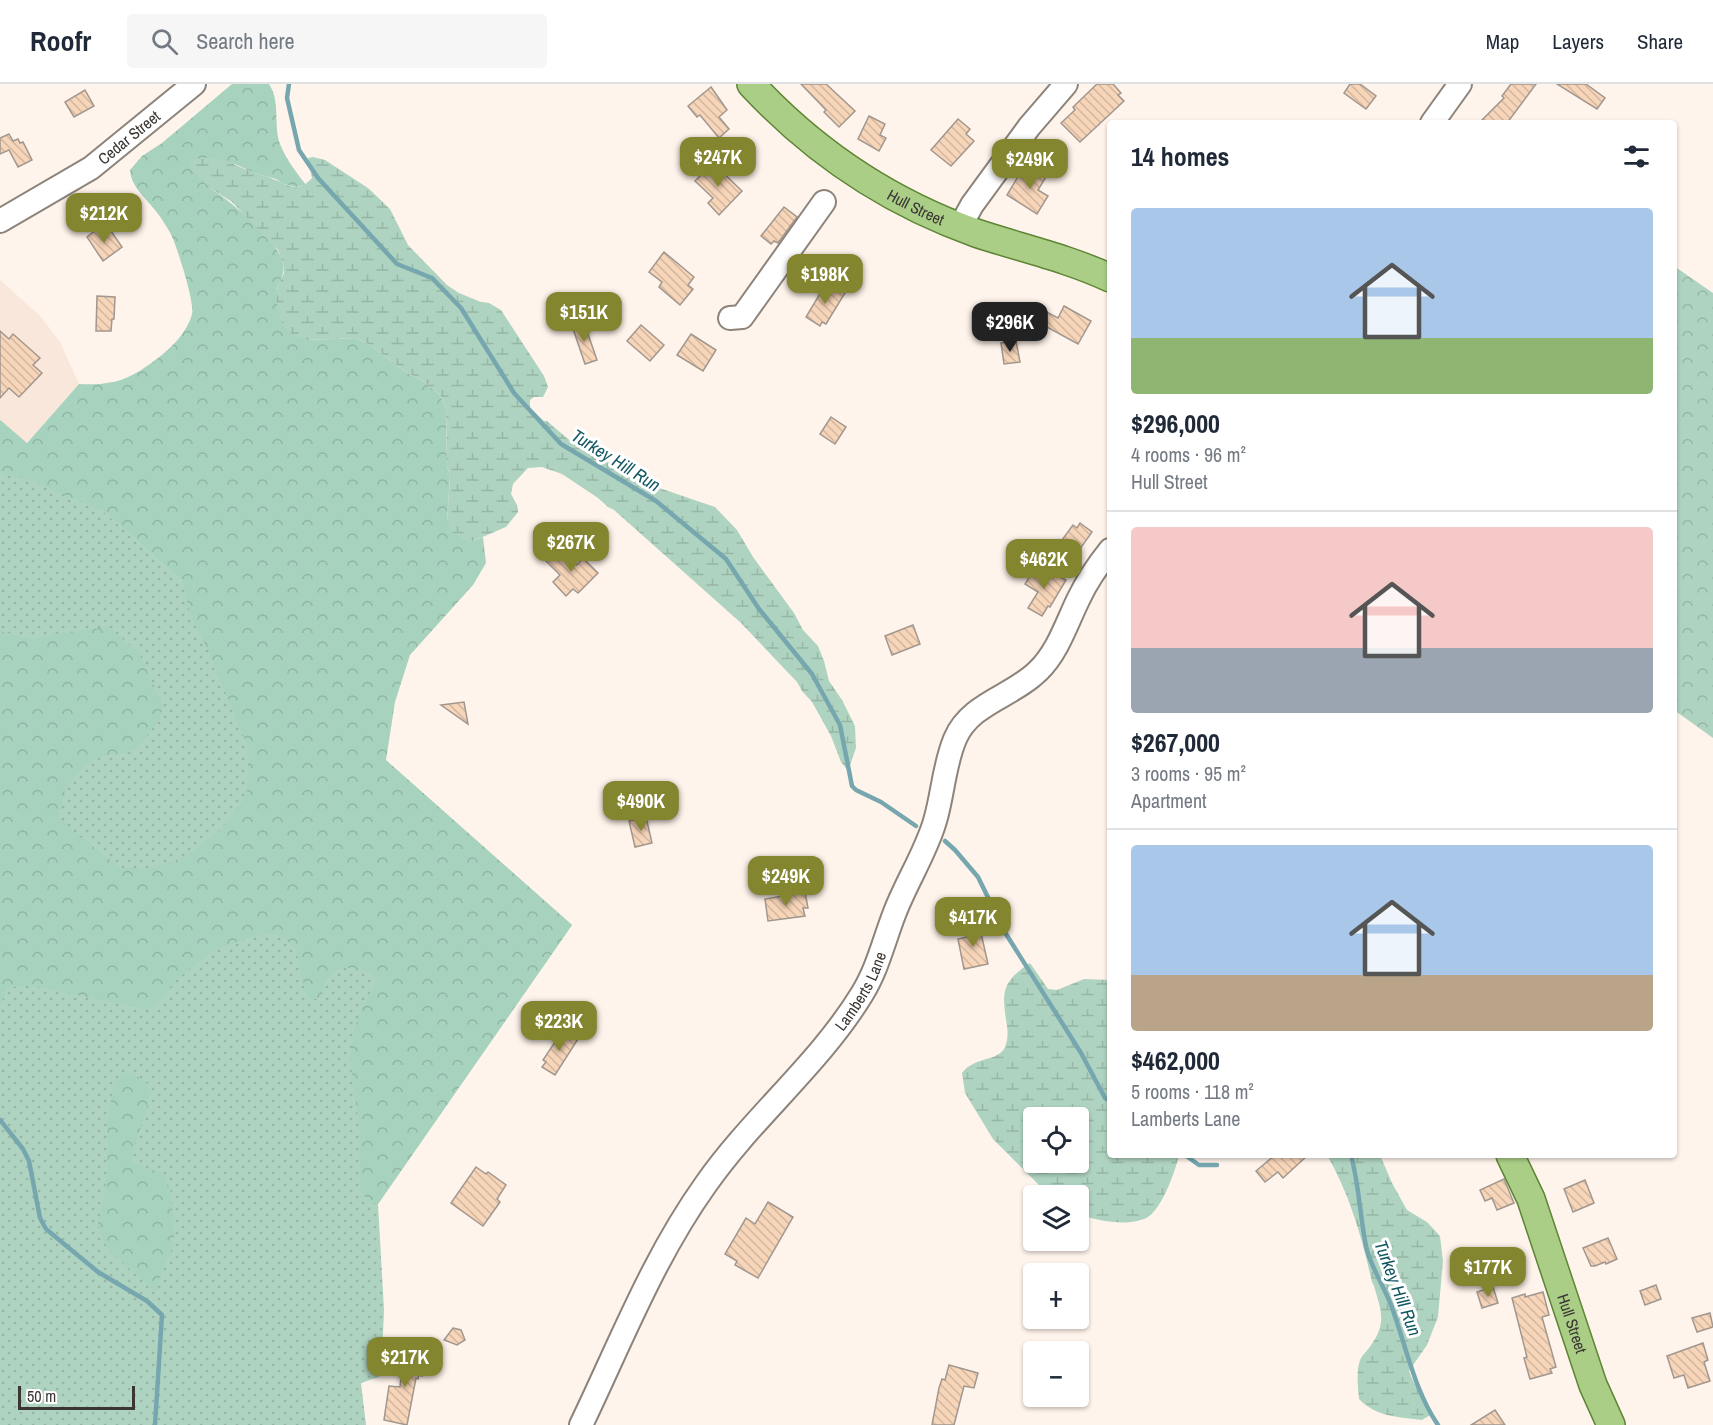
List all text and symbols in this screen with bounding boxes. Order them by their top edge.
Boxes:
search box [127,14,547,68]
text: Roofr [30,22,91,60]
icon: search [148,25,181,58]
text: Search here [196,26,295,56]
text: Map [1486,27,1519,56]
text: Layers [1552,27,1604,56]
text: Share [1637,27,1683,56]
street label: Cedar Street [93,105,165,169]
pin: $247K [676,137,760,188]
pin: $249K [988,139,1072,190]
text: 14 homes [1131,139,1229,174]
icon: filters [1620,140,1653,173]
text: $247K [694,143,742,170]
text: $249K [1006,145,1054,172]
street label: Hull Street [883,184,948,231]
pin: $212K [62,193,146,244]
text: $212K [80,199,128,226]
icon: home [1338,247,1446,355]
pin: $198K [783,254,867,305]
text: $198K [801,260,849,287]
pin: $151K [542,292,626,343]
text: $151K [560,298,608,325]
pin: $296K [968,302,1052,353]
text: $296K [986,308,1034,335]
text: $296,000 [1131,406,1220,441]
water label: Turkey Hill Run [567,423,665,497]
text: 4 rooms · 96 m² [1131,441,1246,468]
text: Hull Street [1131,468,1208,495]
pin: $267K [529,522,613,573]
text: $267K [547,528,595,555]
pin: $462K [1002,539,1086,590]
text: $462K [1020,545,1068,572]
icon: home [1338,566,1446,674]
text: $267,000 [1131,725,1220,760]
text: 3 rooms · 95 m² [1131,760,1246,787]
pin: $490K [599,781,683,832]
text: $490K [617,787,665,814]
text: Apartment [1131,787,1207,814]
pin: $249K [744,856,828,907]
text: $249K [762,862,810,889]
icon: home [1338,884,1446,992]
pin: $417K [931,897,1015,948]
text: $417K [949,903,997,930]
street label: Lamberts Lane [830,949,891,1035]
pin: $223K [517,1001,601,1052]
text: $223K [535,1007,583,1034]
text: $462,000 [1131,1043,1220,1078]
text: 5 rooms · 118 m² [1131,1078,1254,1105]
text: Lamberts Lane [1131,1105,1240,1132]
map controls [1023,1107,1089,1407]
button: locate [1023,1107,1089,1173]
button: layers [1023,1185,1089,1251]
water label: Turkey Hill Run [1368,1237,1428,1339]
pin: $177K [1446,1247,1530,1298]
text: $177K [1464,1253,1512,1280]
button: + [1023,1263,1089,1329]
street label: Hull Street [1552,1291,1593,1356]
pin: $217K [363,1337,447,1388]
button: − [1023,1341,1089,1407]
text: $217K [381,1343,429,1370]
scale bar [18,1383,135,1410]
text: 50 m [27,1385,56,1407]

